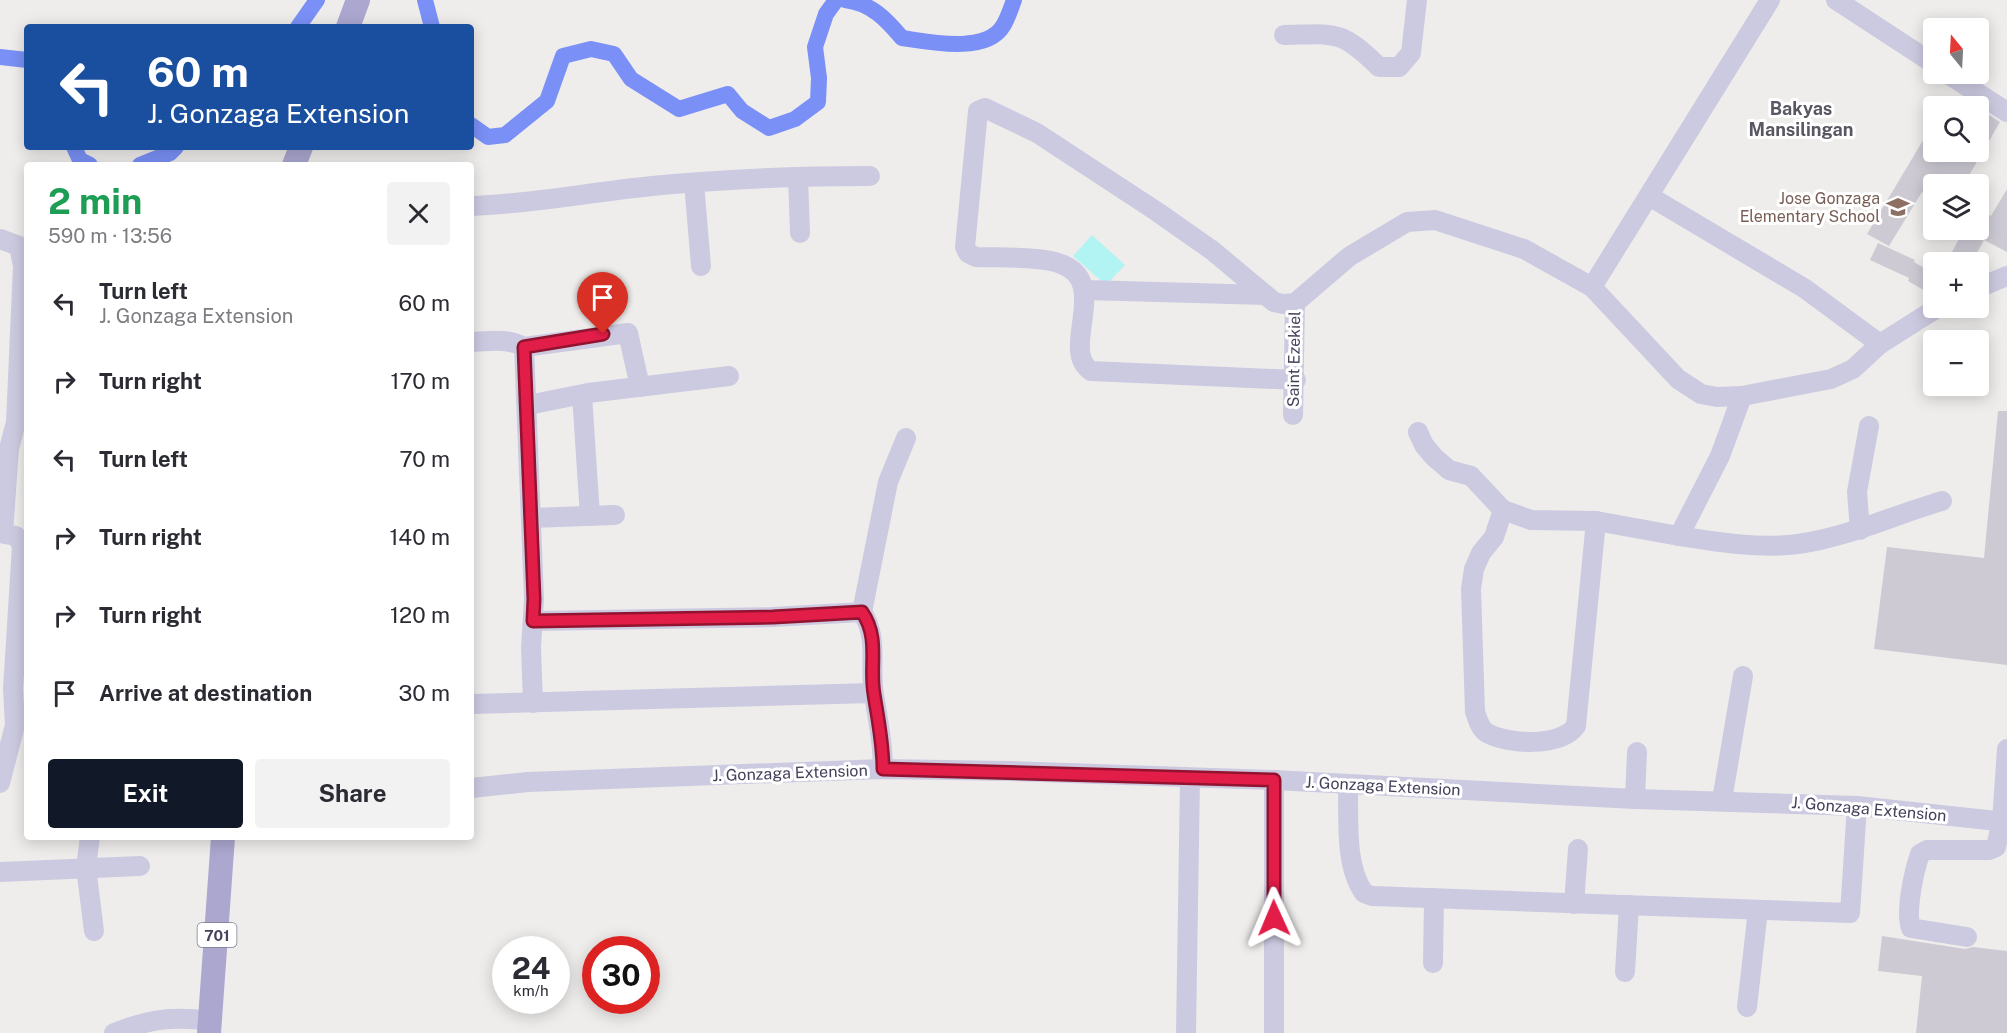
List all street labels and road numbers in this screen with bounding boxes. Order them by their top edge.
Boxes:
street label: Saint Ezekiel [1284,311,1304,407]
street label: J. Gonzaga Extension [712,761,868,785]
street label: J. Gonzaga Extension [1305,772,1461,800]
street label: J. Gonzaga Extension [1791,793,1947,825]
road number: 701 [198,923,236,947]

